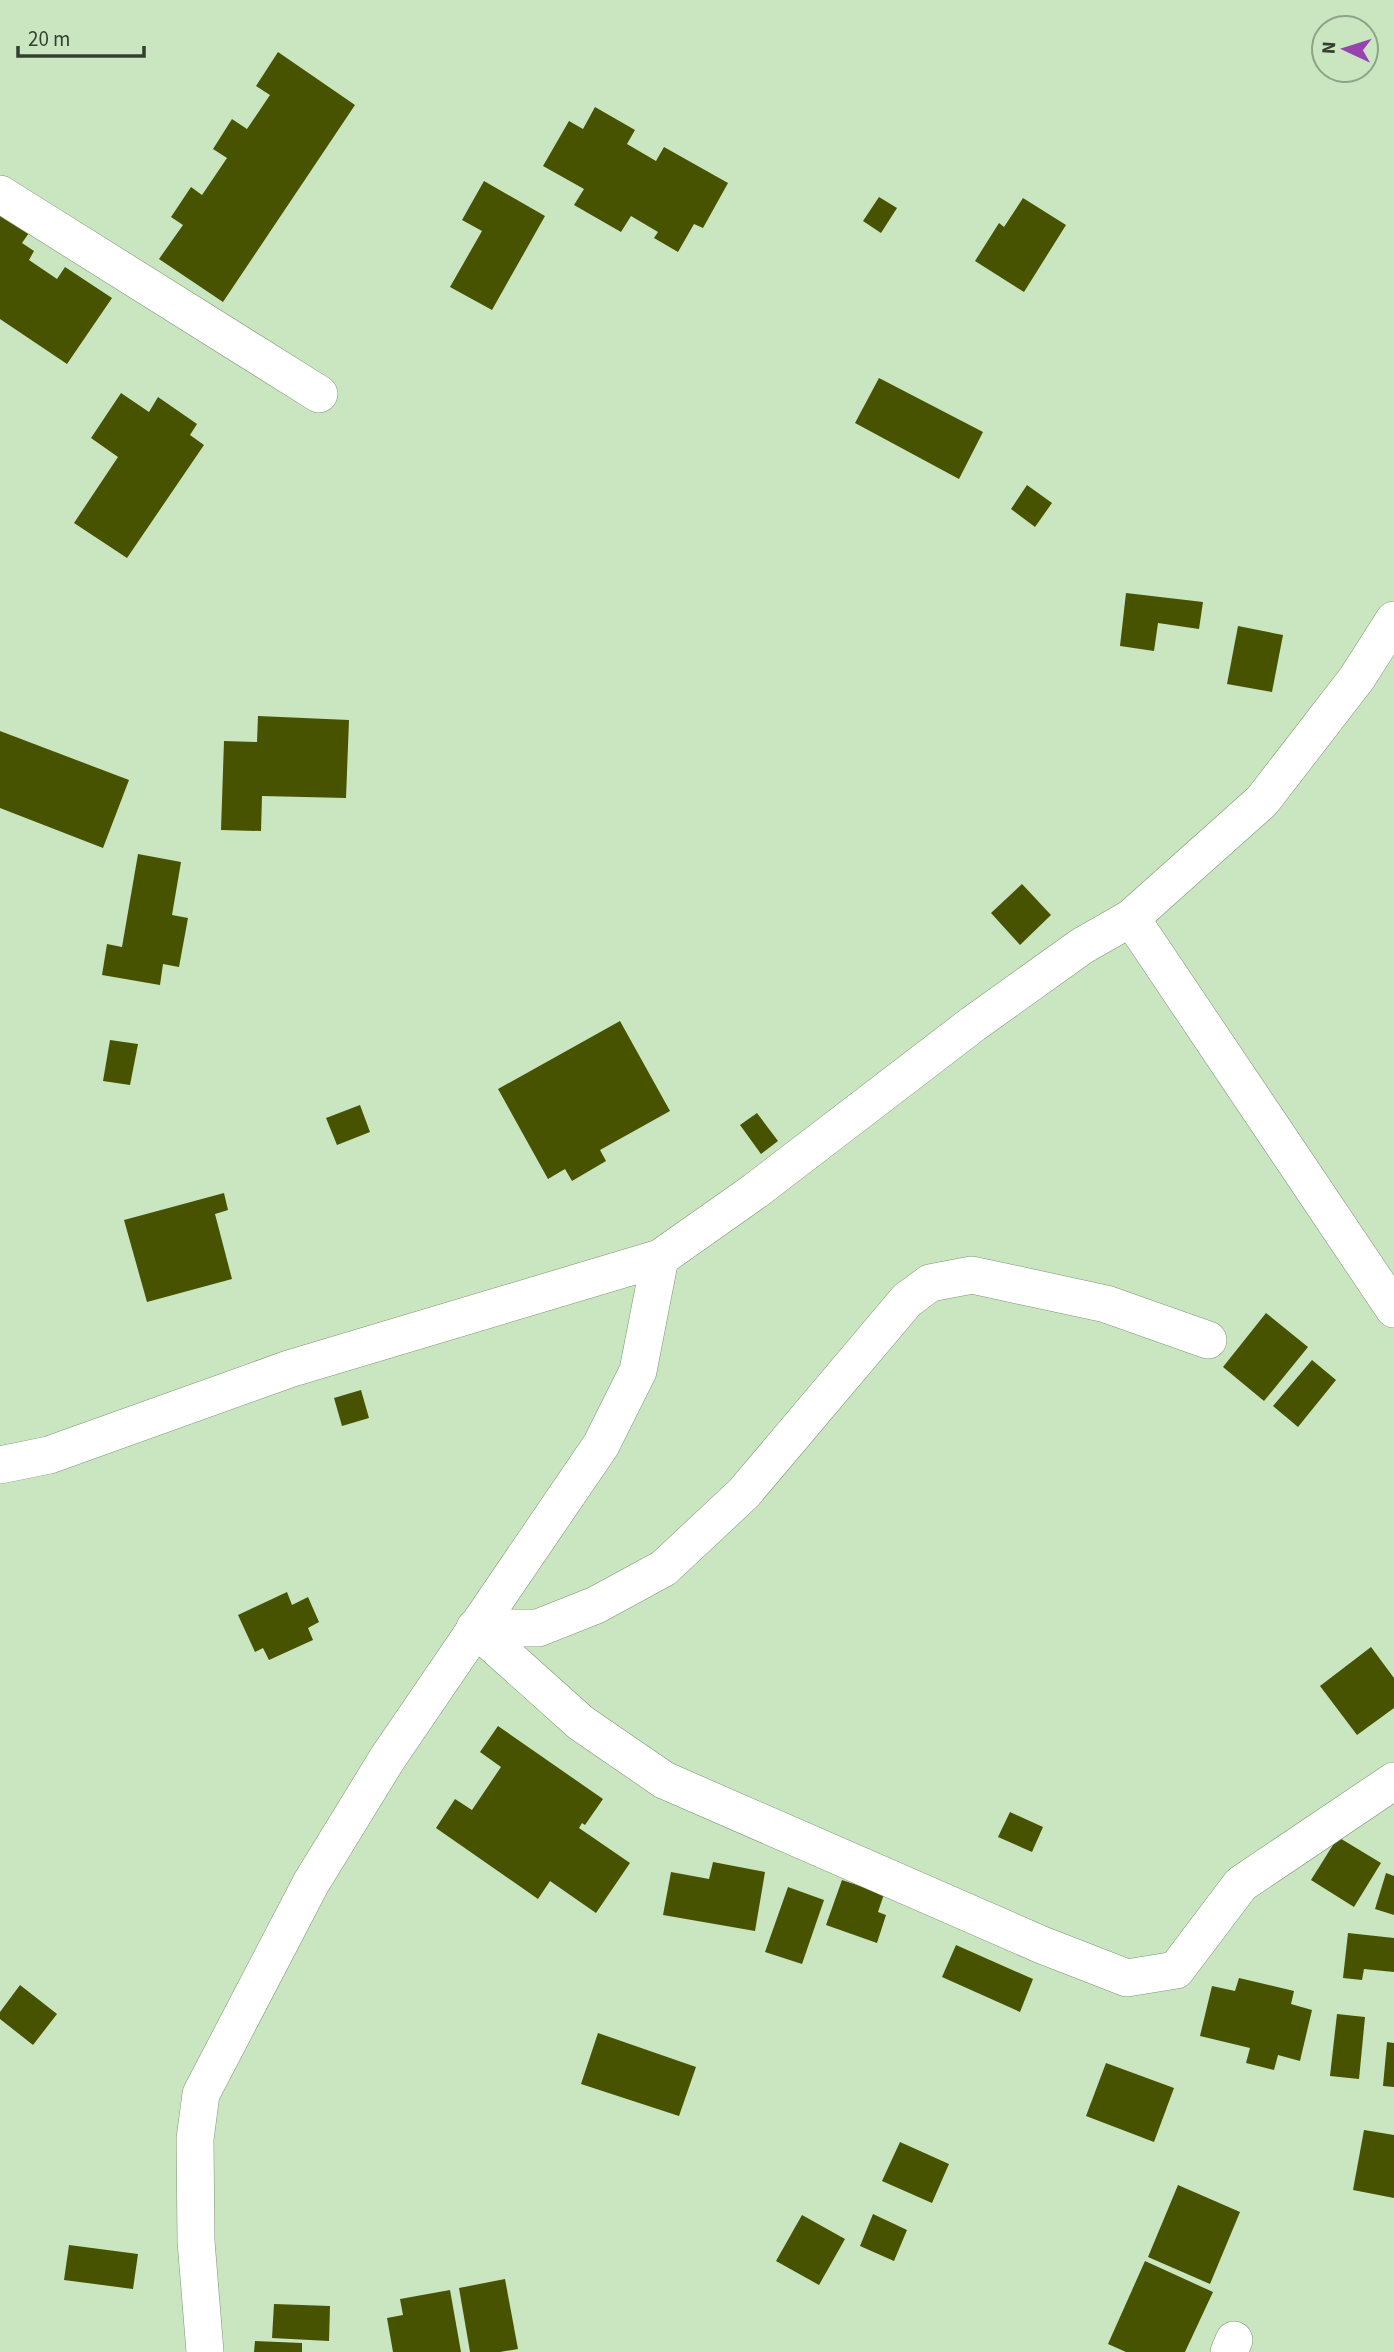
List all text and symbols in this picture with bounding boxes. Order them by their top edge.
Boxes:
scale bar [18,14,144,58]
north arrow [1310,14,1380,84]
text: 20 m [28,24,70,54]
text: N [1316,41,1343,55]

